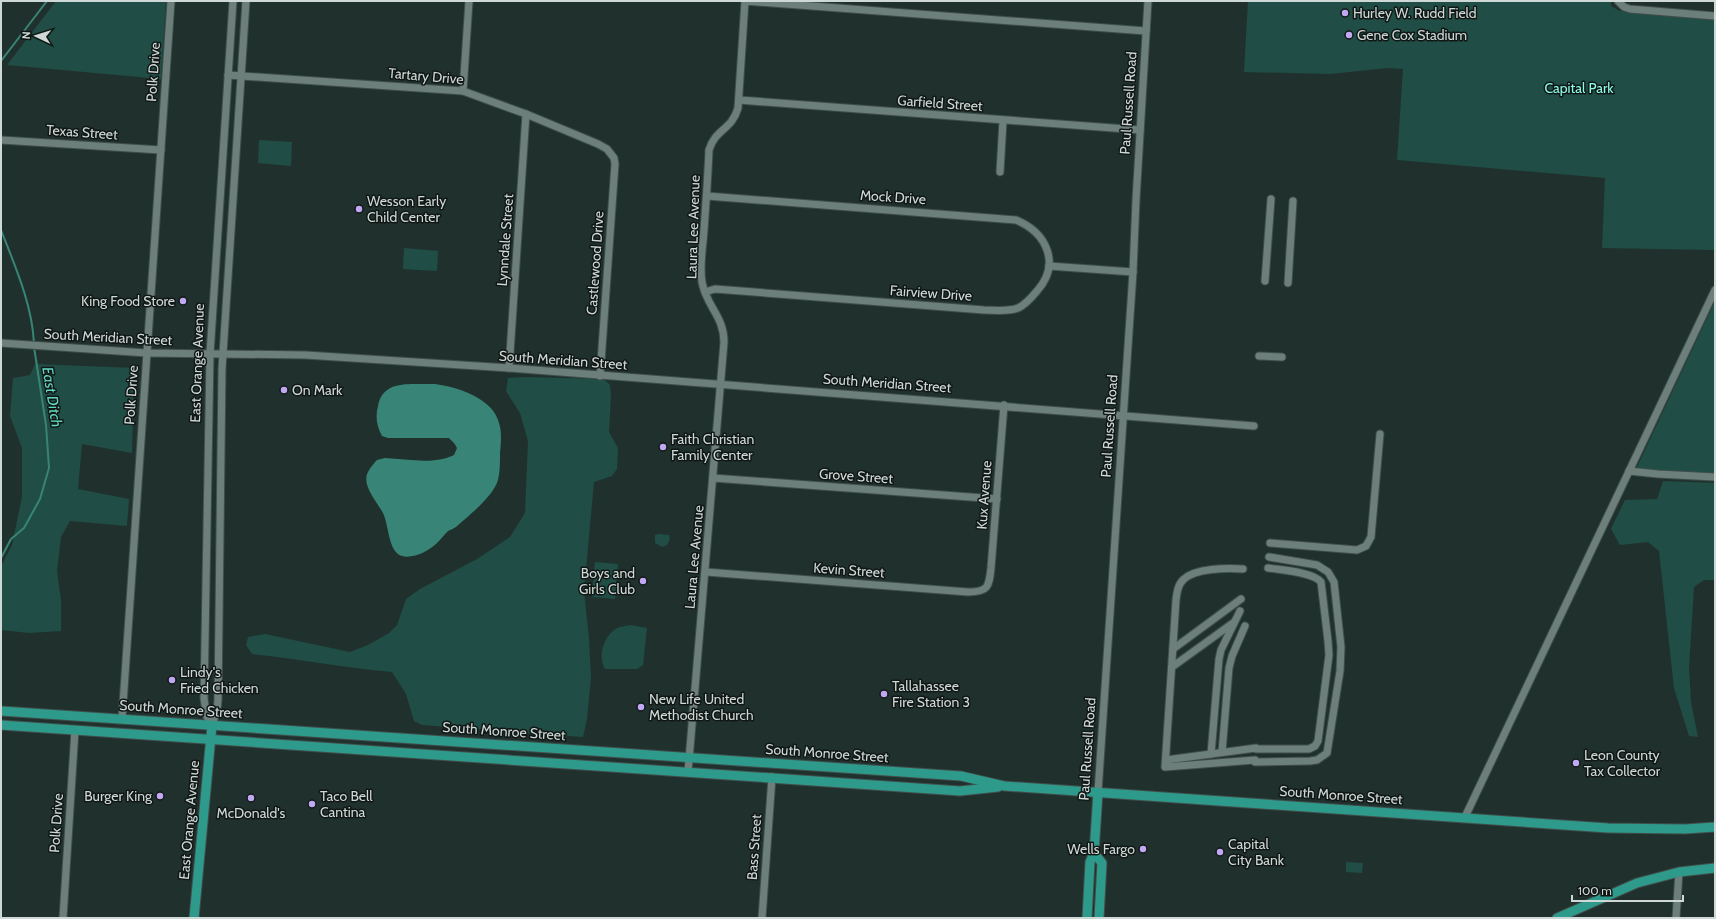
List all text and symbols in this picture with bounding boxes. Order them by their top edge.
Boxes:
place label: Hurley W. Rudd Field [1353,4,1477,22]
marker: Hurley W. Rudd Field [1340,8,1350,18]
north arrow [16,16,56,56]
place label: Gene Cox Stadium [1357,26,1467,44]
marker: Gene Cox Stadium [1344,30,1354,40]
text: N [19,31,33,40]
street label: Polk Drive [142,42,164,102]
street label: Paul Russell Road [1115,51,1141,155]
street label: Tartary Drive [388,64,464,88]
park label: Capital Park [1544,79,1614,97]
street label: Garfield Street [897,91,984,115]
street label: Texas Street [46,121,119,143]
street label: Laura Lee Avenue [682,175,704,279]
street label: Mock Drive [859,186,927,208]
place label: Wesson Early Child Center [367,192,446,226]
street label: Lynndale Street [493,193,517,287]
marker: Wesson Early Child Center [354,204,364,214]
street label: Castlewood Drive [582,210,608,316]
street label: Fairview Drive [889,281,973,305]
place label: King Food Store [81,292,175,310]
marker: King Food Store [178,296,188,306]
street label: East Orange Avenue [186,303,208,423]
street label: South Meridian Street [43,325,173,349]
street label: South Meridian Street [498,347,628,373]
street label: Polk Drive [120,365,142,425]
water label: East Ditch [38,366,66,428]
street label: South Meridian Street [822,370,952,396]
street label: Paul Russell Road [1096,374,1122,478]
place label: On Mark [292,381,343,399]
marker: On Mark [279,385,289,395]
place label: Faith Christian Family Center [671,430,754,464]
marker: Faith Christian Family Center [658,442,668,452]
street label: Kux Avenue [973,460,995,530]
street label: Grove Street [818,464,894,488]
street label: Laura Lee Avenue [681,504,707,610]
street label: Kevin Street [813,559,886,581]
place label: Boys and Girls Club [579,564,635,598]
marker: Boys and Girls Club [638,576,648,586]
place label: Lindy's Fried Chicken [180,663,259,697]
marker: Lindy's Fried Chicken [167,675,177,685]
place label: Tallahassee Fire Station 3 [892,677,970,711]
marker: Tallahassee Fire Station 3 [879,689,889,699]
place label: New Life United Methodist Church [649,690,754,724]
street label: South Monroe Street [119,696,244,722]
street label: Paul Russell Road [1074,697,1100,801]
marker: New Life United Methodist Church [636,702,646,712]
street label: South Monroe Street [442,718,567,744]
street label: South Monroe Street [765,740,890,766]
place label: Leon County Tax Collector [1584,746,1661,780]
marker: Leon County Tax Collector [1571,758,1581,768]
street label: East Orange Avenue [175,760,203,880]
street label: South Monroe Street [1279,782,1404,808]
place label: Burger King [84,787,153,805]
place label: Taco Bell Cantina [320,787,373,821]
marker: Burger King [155,791,165,801]
street label: Polk Drive [45,793,67,853]
marker: McDonald's [246,793,256,803]
marker: Taco Bell Cantina [307,799,317,809]
place label: McDonald's [217,804,286,822]
street label: Bass Street [743,813,765,880]
place label: Capital City Bank [1228,835,1285,869]
place label: Wells Fargo [1067,840,1135,858]
marker: Wells Fargo [1138,844,1148,854]
marker: Capital City Bank [1215,847,1225,857]
scale bar [1572,877,1683,903]
text: 100 m [1578,883,1612,898]

